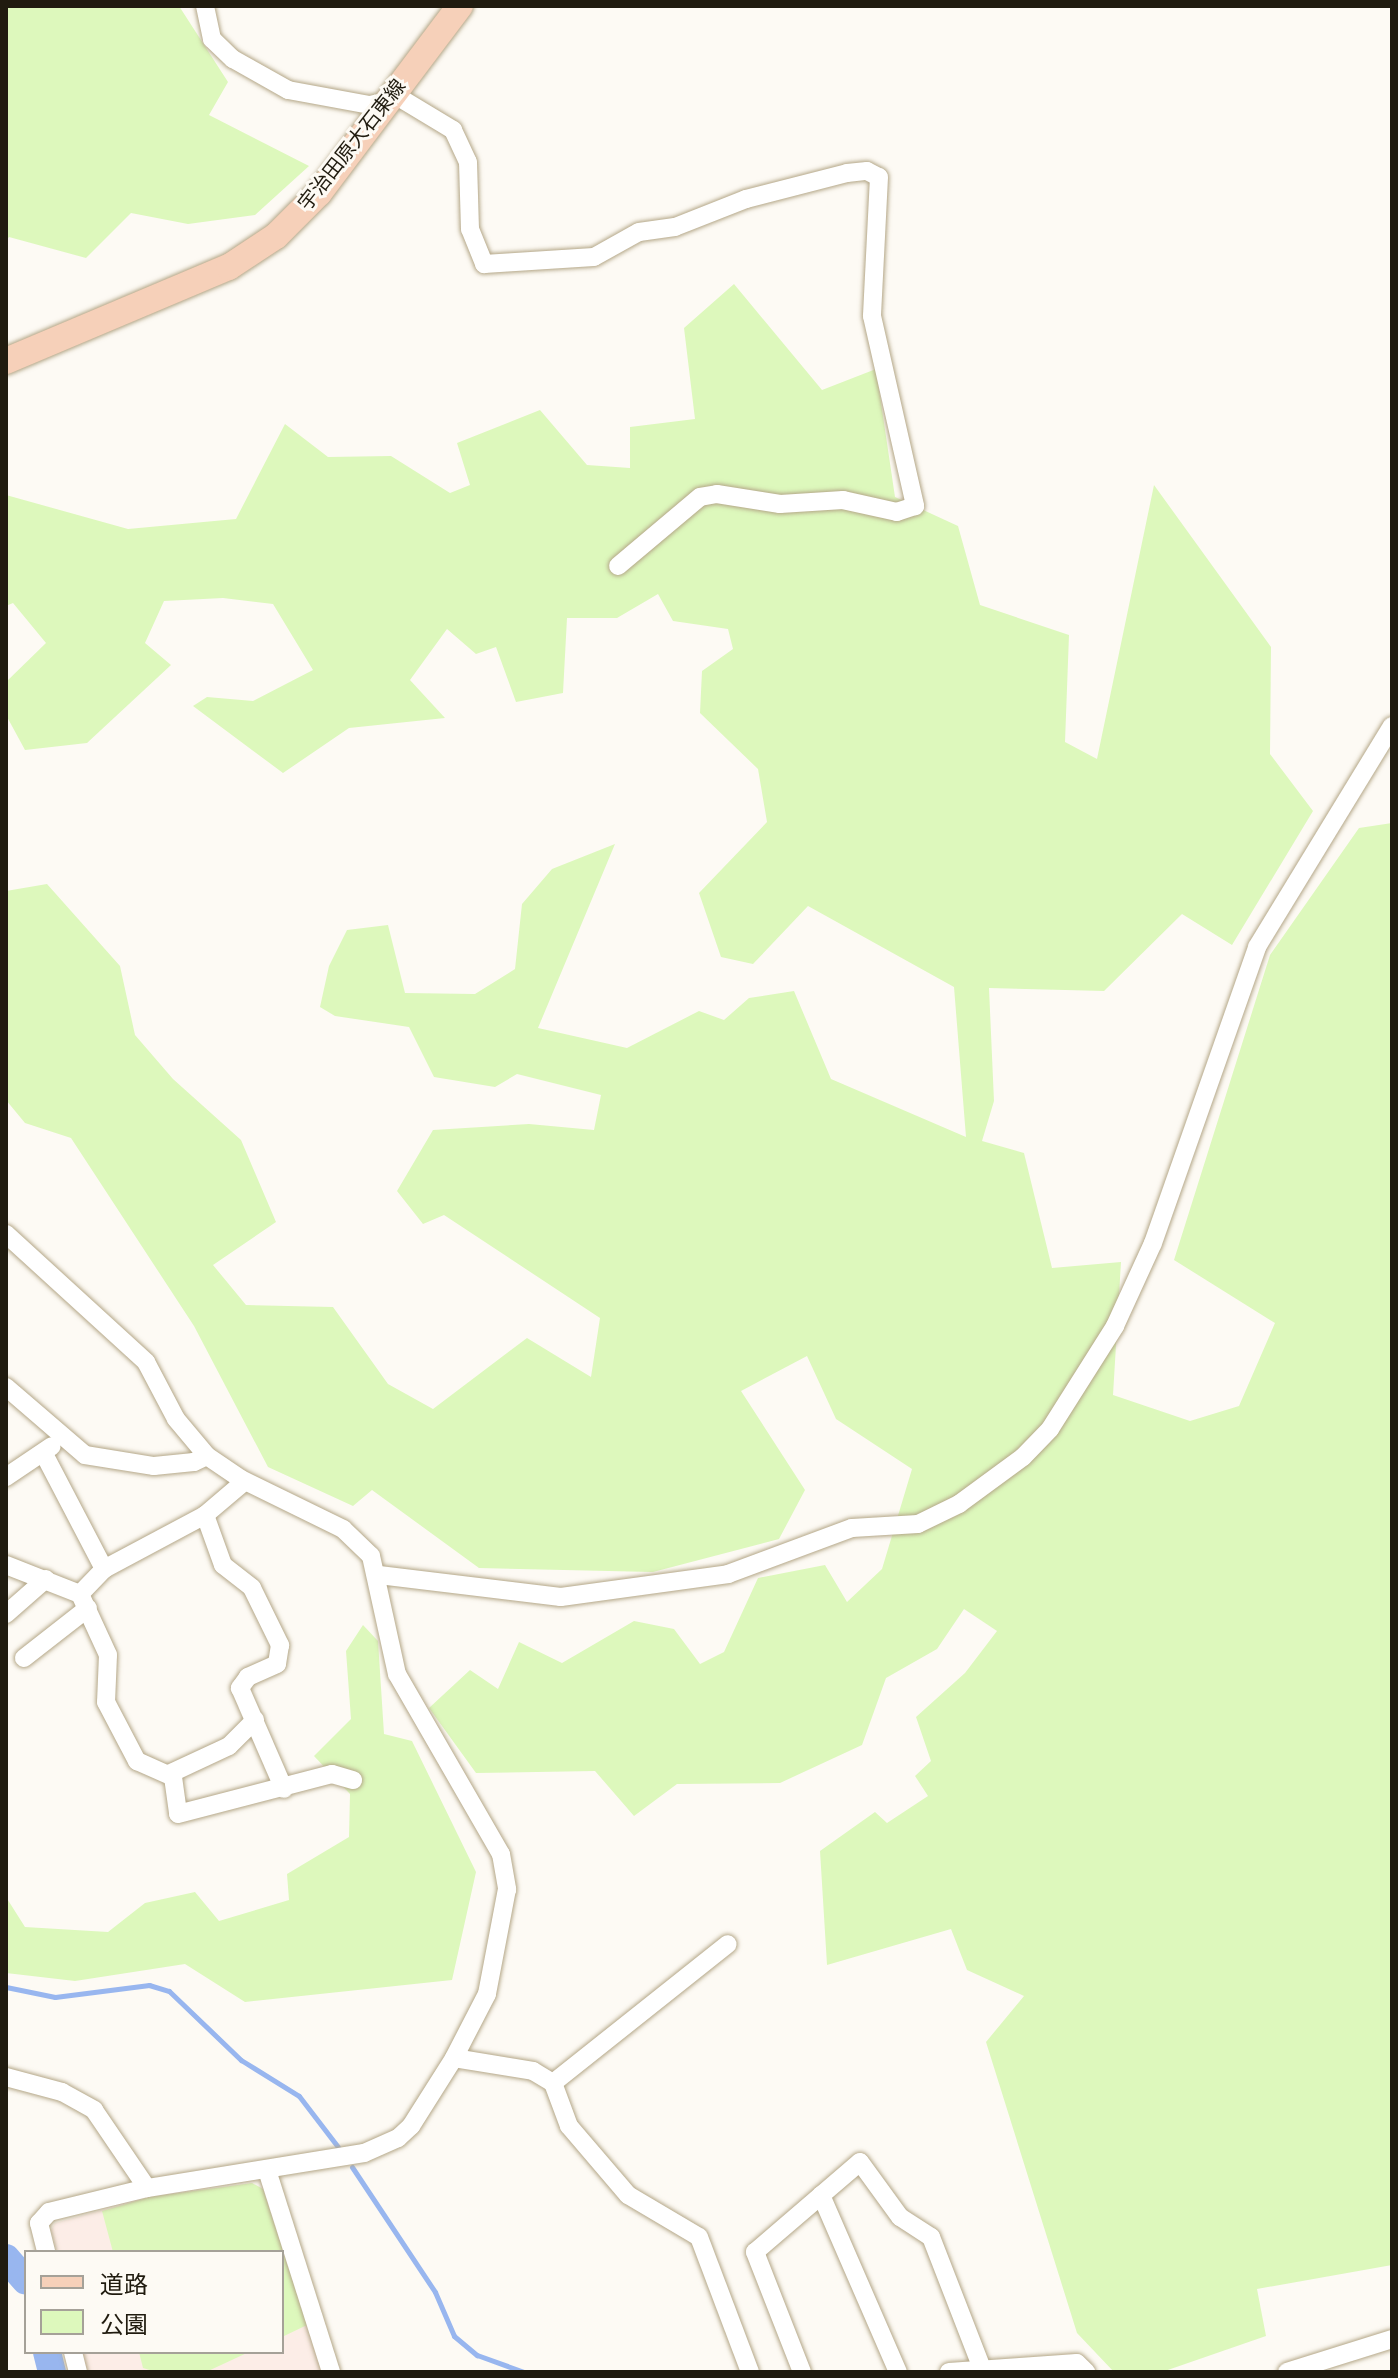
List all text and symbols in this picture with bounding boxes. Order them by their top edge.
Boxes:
street label: 宇治田原大石東線 [293,75,411,215]
legend [24,2250,284,2354]
text: 道路 [100,2270,148,2300]
text: 公園 [100,2310,148,2340]

